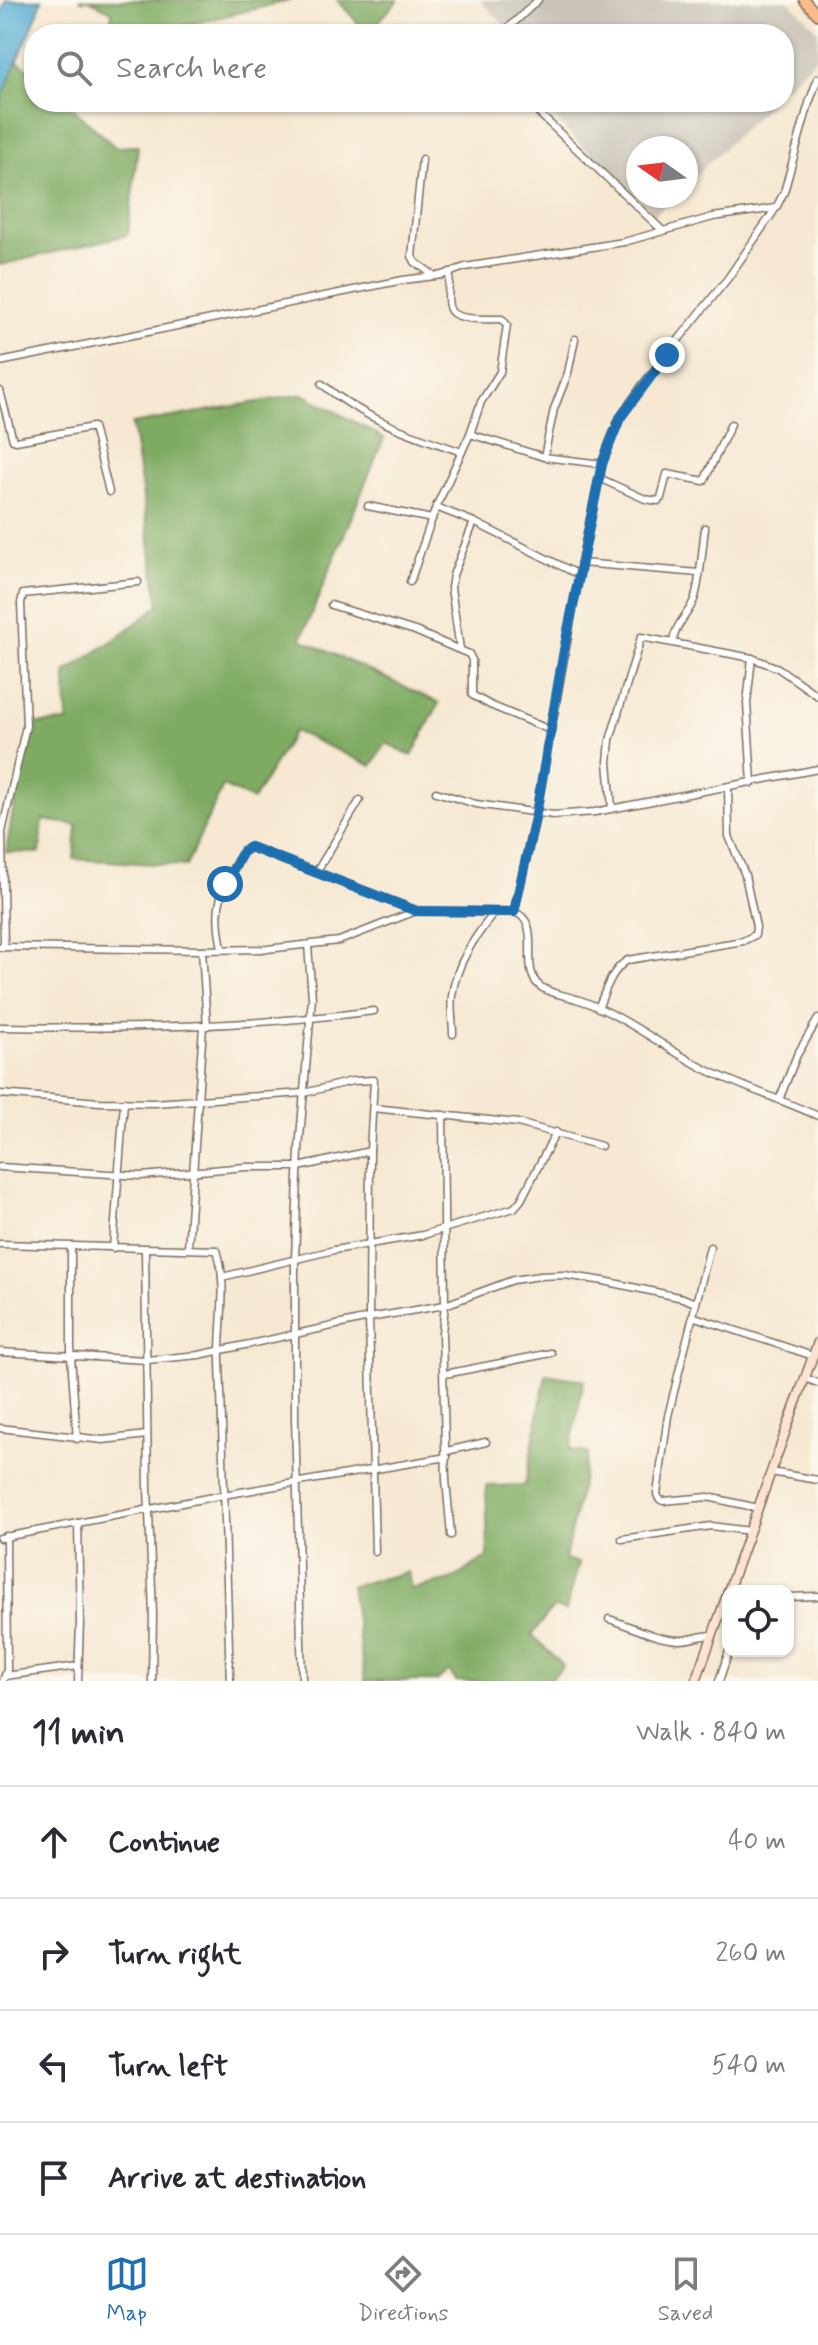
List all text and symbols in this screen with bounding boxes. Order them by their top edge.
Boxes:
search box [24,24,794,112]
icon: search [52,46,96,90]
text: Search here [116,49,267,88]
north arrow [626,136,698,208]
route end [649,337,685,373]
route start [207,866,243,902]
map controls [722,1585,794,1657]
button: locate [722,1585,794,1657]
text: 11 min [32,1711,125,1756]
text: Walk · 840 m [636,1716,786,1750]
icon: ahead [32,1820,76,1864]
text: Continue [108,1823,220,1862]
text: 40 m [728,1825,786,1859]
icon: right [32,1932,76,1976]
text: Turn right [108,1935,241,1974]
text: 260 m [716,1937,786,1971]
icon: left [32,2044,76,2088]
text: Turn left [108,2047,228,2086]
text: 540 m [711,2049,786,2083]
icon: arrive [32,2156,76,2200]
text: Arrive at destination [108,2159,366,2198]
tab: Map [105,2252,149,2328]
tab: Directions [358,2252,448,2328]
tab: Saved [658,2252,713,2328]

